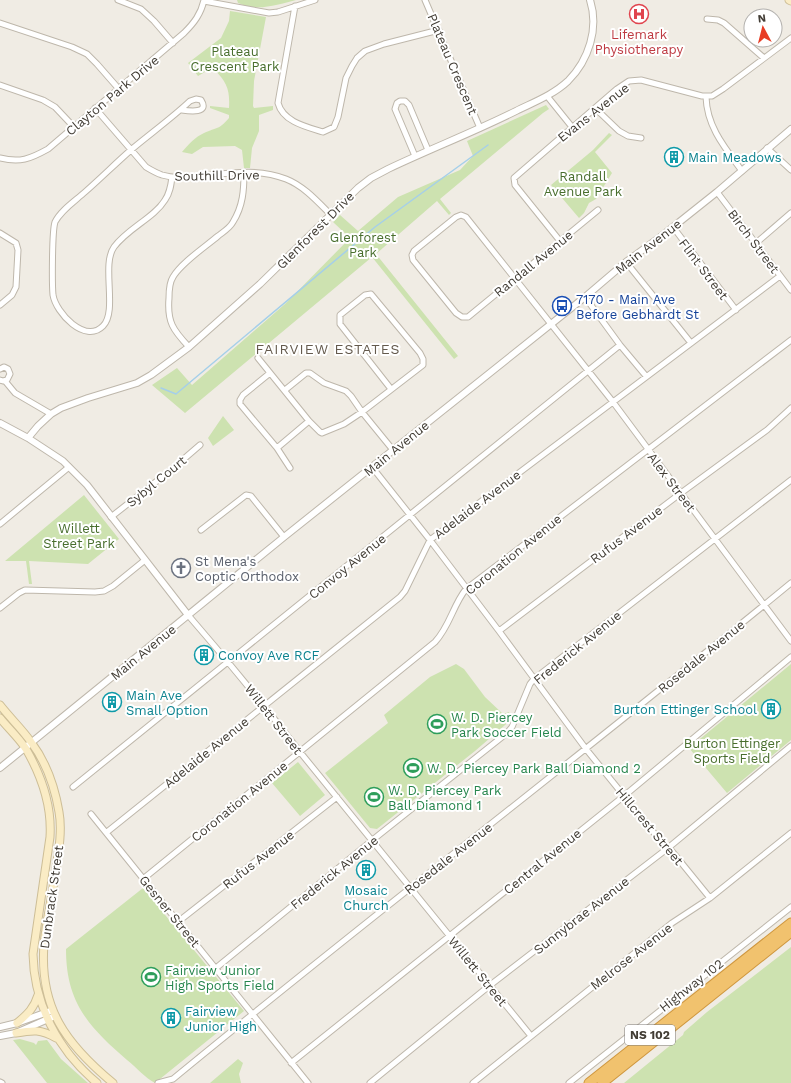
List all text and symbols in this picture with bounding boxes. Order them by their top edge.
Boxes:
hospital icon: Lifemark Physiotherapy [628,3,650,25]
north arrow [743,8,783,48]
street label: Plateau Crescent [424,11,481,117]
text: N [757,12,767,26]
place label: Lifemark Physiotherapy [595,27,684,57]
park label: Plateau Crescent Park [191,44,280,74]
street label: Clayton Park Drive [63,52,162,139]
street label: Evans Avenue [555,80,632,145]
building icon: Main Meadows [663,146,685,168]
place label: Main Meadows [688,150,782,165]
street label: Southill Drive [174,167,260,184]
park label: Randall Avenue Park [544,169,623,199]
street label: Glenforest Drive [274,189,357,272]
street label: Birch Street [725,206,783,277]
street label: Main Avenue [612,216,684,277]
street label: Randall Avenue [491,227,576,300]
park label: Glenforest Park [330,230,397,260]
street label: Flint Street [676,236,732,303]
place label: 7170 - Main Ave Before Gebhardt St [576,292,700,322]
bus stop icon: 7170 - Main Ave Before Gebhardt St [551,295,573,317]
district label: FAIRVIEW ESTATES [255,341,401,357]
street label: Main Avenue [361,417,432,479]
street label: Alex Street [645,450,699,515]
street label: Sybyl Court [123,452,190,510]
street label: Adelaide Avenue [431,467,524,542]
street label: Rufus Avenue [587,502,665,566]
street label: Coronation Avenue [462,511,564,598]
park label: Willett Street Park [43,521,115,551]
street label: Convoy Avenue [306,531,389,602]
place label: St Mena's Coptic Orthodox [195,554,299,584]
church icon: St Mena's Coptic Orthodox [170,557,192,579]
street label: Frederick Avenue [530,607,624,687]
street label: Rosedale Avenue [655,617,748,696]
street label: Main Avenue [108,621,179,683]
building icon: Convoy Ave RCF [193,644,215,666]
place label: Convoy Ave RCF [218,648,320,663]
street label: Willett Street [242,681,306,758]
place label: Main Ave Small Option [126,688,208,718]
building icon: Main Ave Small Option [101,691,123,713]
building icon: Burton Ettinger School [760,698,782,720]
place label: Burton Ettinger School [613,702,757,717]
place label: W. D. Piercey Park Soccer Field [451,710,562,740]
sports icon: W. D. Piercey Park Soccer Field [426,713,448,735]
street label: Adelaide Avenue [161,714,252,791]
park label: Burton Ettinger Sports Field [684,736,780,766]
sports icon: W. D. Piercey Park Ball Diamond 2 [402,757,424,779]
street label: Coronation Avenue [188,758,290,845]
place label: W. D. Piercey Park Ball Diamond 2 [427,761,641,776]
place label: W. D. Piercey Park Ball Diamond 1 [388,783,502,813]
street label: Hillcrest Street [613,784,687,869]
sports icon: W. D. Piercey Park Ball Diamond 1 [363,786,385,808]
street label: Rosedale Avenue [401,819,495,897]
street label: Central Avenue [500,825,584,897]
street label: Rufus Avenue [220,827,297,892]
street label: Frederick Avenue [287,832,381,912]
street label: Dunbrack Street [37,844,66,950]
building icon: Mosaic Church [355,859,377,881]
street label: Gesner Street [136,872,203,951]
street label: Sunnybrae Avenue [531,873,632,957]
place label: Mosaic Church [343,883,389,913]
street label: Melrose Avenue [587,920,675,993]
street label: Willett Street [445,934,510,1009]
street label: Highway 102 [656,956,726,1015]
place label: Fairview Junior High Sports Field [165,963,274,993]
sports icon: Fairview Junior High Sports Field [140,966,162,988]
place label: Fairview Junior High [185,1004,257,1034]
building icon: Fairview Junior High [160,1007,182,1029]
road number: NS 102 [625,1025,675,1045]

